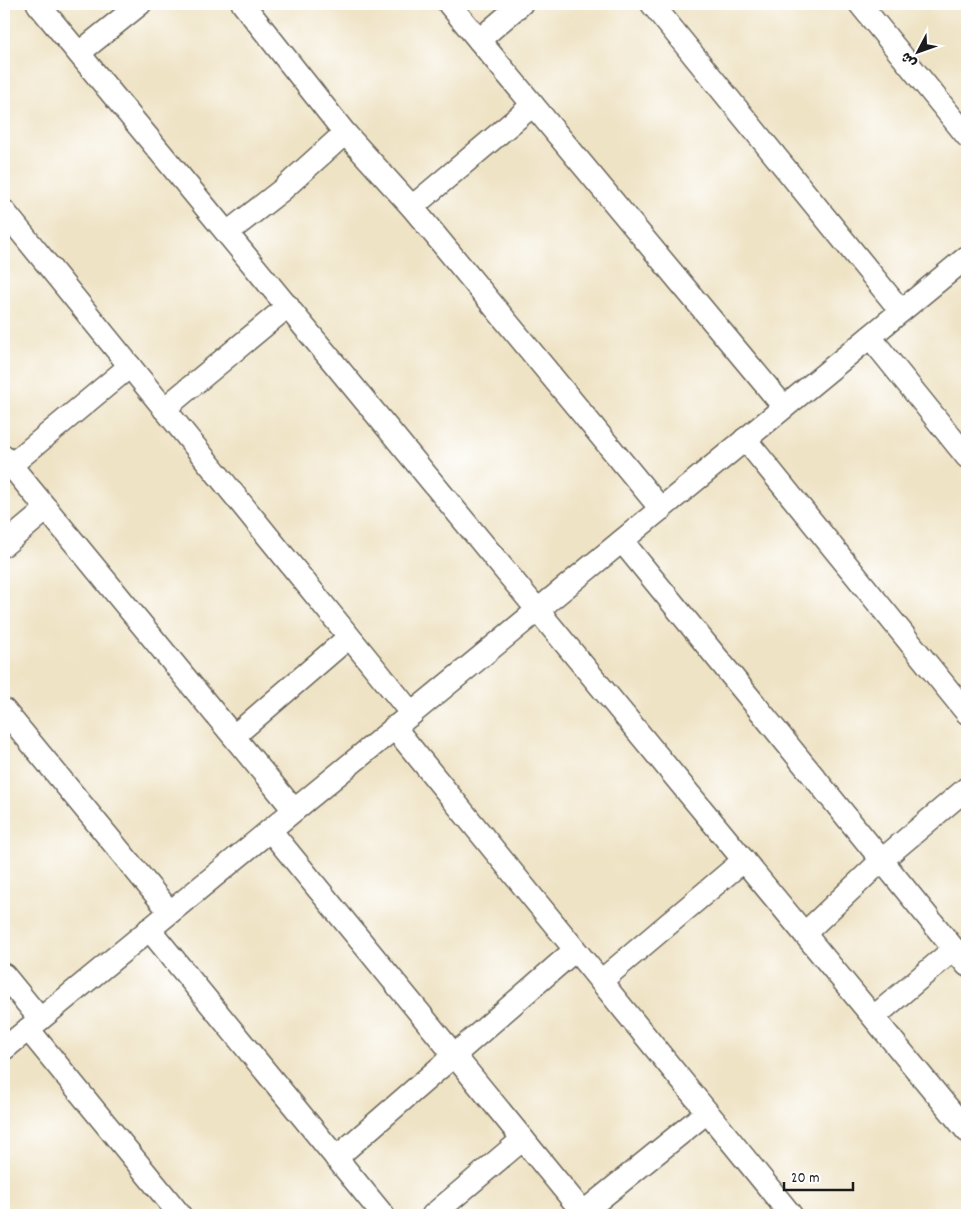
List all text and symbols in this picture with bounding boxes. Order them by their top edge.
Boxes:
north arrow [894,28,944,78]
text: ش [897,47,922,72]
scale bar [784,1159,852,1191]
text: 20 m [791,1168,819,1190]

